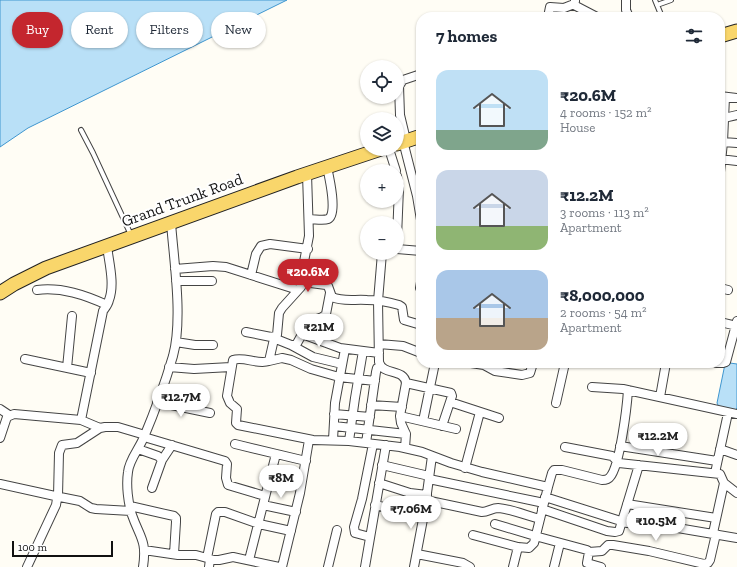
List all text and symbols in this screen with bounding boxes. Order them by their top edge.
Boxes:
chip: Buy [12,12,63,48]
chip: Rent [71,12,128,48]
chip: Filters [136,12,203,48]
chip: New [211,12,266,48]
icon: filters [683,25,705,47]
text: 7 homes [436,26,497,46]
map controls [360,60,404,260]
button: locate [360,60,404,104]
text: ₹20.6M [560,85,616,105]
icon: home [468,86,516,134]
text: 4 rooms · 152 m² [560,105,651,120]
button: layers [360,112,404,156]
text: House [560,120,595,135]
button: + [360,164,404,208]
street label: Grand Trunk Road [119,169,245,231]
text: ₹12.2M [560,185,613,205]
icon: home [468,186,516,234]
text: 3 rooms · 113 m² [560,205,649,220]
button: − [360,216,404,260]
text: Apartment [560,220,622,235]
pin: ₹20.6M [275,259,341,293]
text: ₹20.6M [287,264,329,279]
text: ₹8,000,000 [560,285,645,305]
icon: home [468,286,516,334]
text: 2 rooms · 54 m² [560,305,646,320]
pin: ₹21M [295,314,343,348]
text: ₹21M [304,319,334,334]
text: Apartment [560,320,622,335]
pin: ₹12.7M [148,384,214,418]
text: ₹12.7M [161,389,201,404]
pin: ₹12.2M [625,423,691,457]
text: ₹12.2M [638,428,678,443]
pin: ₹8M [262,465,300,499]
text: ₹8M [268,470,294,485]
pin: ₹7.06M [378,496,444,530]
text: ₹7.06M [390,501,432,516]
pin: ₹10.5M [623,508,689,542]
text: ₹10.5M [635,513,677,528]
scale bar [12,539,113,558]
text: 100 m [18,541,47,554]

